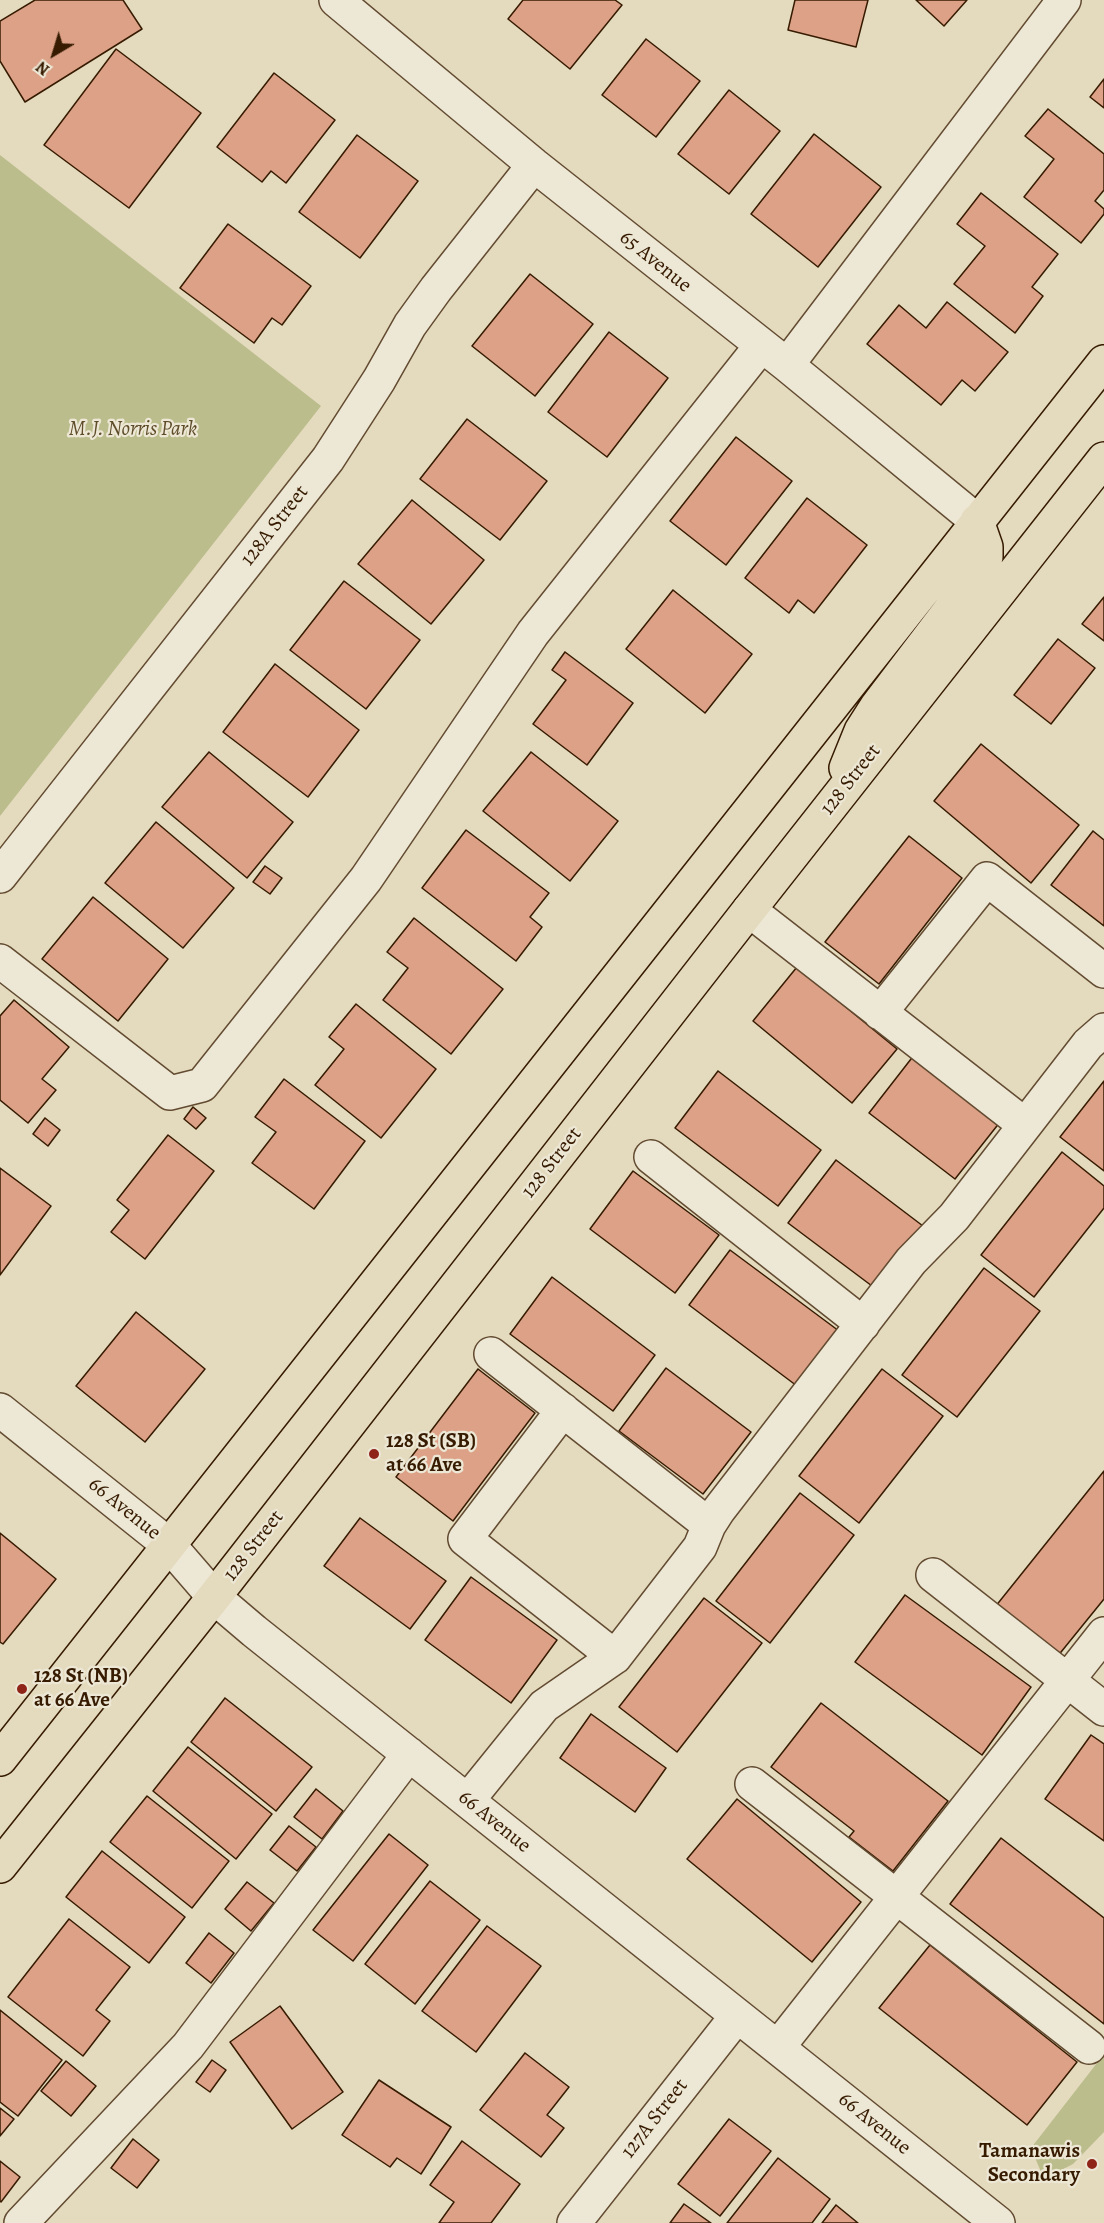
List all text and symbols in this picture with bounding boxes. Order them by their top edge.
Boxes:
north arrow [24,24,84,84]
text: N [32,56,54,80]
street label: 65 Avenue [614,225,696,299]
park label: M.J. Norris Park [69,417,197,443]
street label: 128A Street [236,481,314,571]
street label: 128 Street [815,739,887,821]
street label: 128 Street [516,1122,588,1204]
place label: 128 St (SB) at 66 Ave [386,1429,476,1479]
marker: 128 St (SB) at 66 Ave [367,1447,381,1461]
street label: 66 Avenue [83,1472,165,1546]
street label: 128 Street [218,1505,290,1587]
place label: 128 St (NB) at 66 Ave [34,1664,128,1714]
marker: 128 St (NB) at 66 Ave [15,1682,29,1696]
street label: 66 Avenue [453,1785,535,1859]
street label: 127A Street [616,2074,694,2164]
street label: 66 Avenue [833,2087,915,2161]
place label: Tamanawis Secondary [979,2139,1080,2189]
marker: Tamanawis Secondary [1085,2157,1099,2171]

